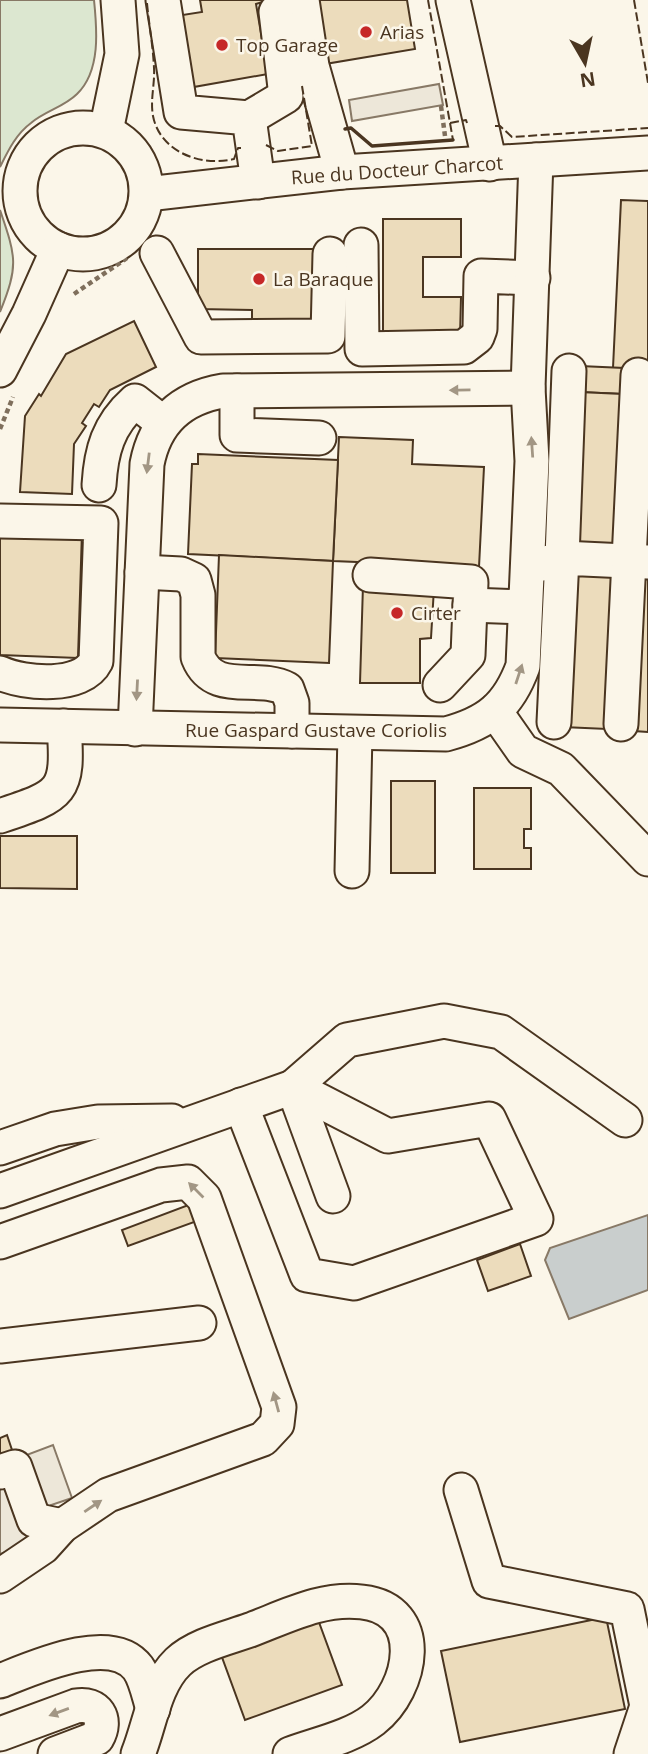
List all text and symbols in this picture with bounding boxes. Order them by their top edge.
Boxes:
place label: Arias [380,19,424,45]
marker: Arias [358,24,374,40]
north arrow [550,28,620,98]
place label: Top Garage [236,32,338,58]
marker: Top Garage [214,37,230,53]
text: N [578,66,597,94]
street label: Rue du Docteur Charcot [290,150,504,190]
place label: La Baraque [273,266,374,292]
marker: La Baraque [251,271,267,287]
one-way arrow [448,384,470,396]
one-way arrow [526,436,537,458]
one-way arrow [143,452,154,474]
place label: Cirter [411,600,461,626]
marker: Cirter [389,605,405,621]
one-way arrow [515,663,525,684]
one-way arrow [131,679,142,701]
street label: Rue Gaspard Gustave Coriolis [185,717,447,743]
one-way arrow [187,1182,204,1199]
one-way arrow [270,1390,281,1412]
one-way arrow [83,1499,103,1512]
one-way arrow [48,1707,69,1718]

